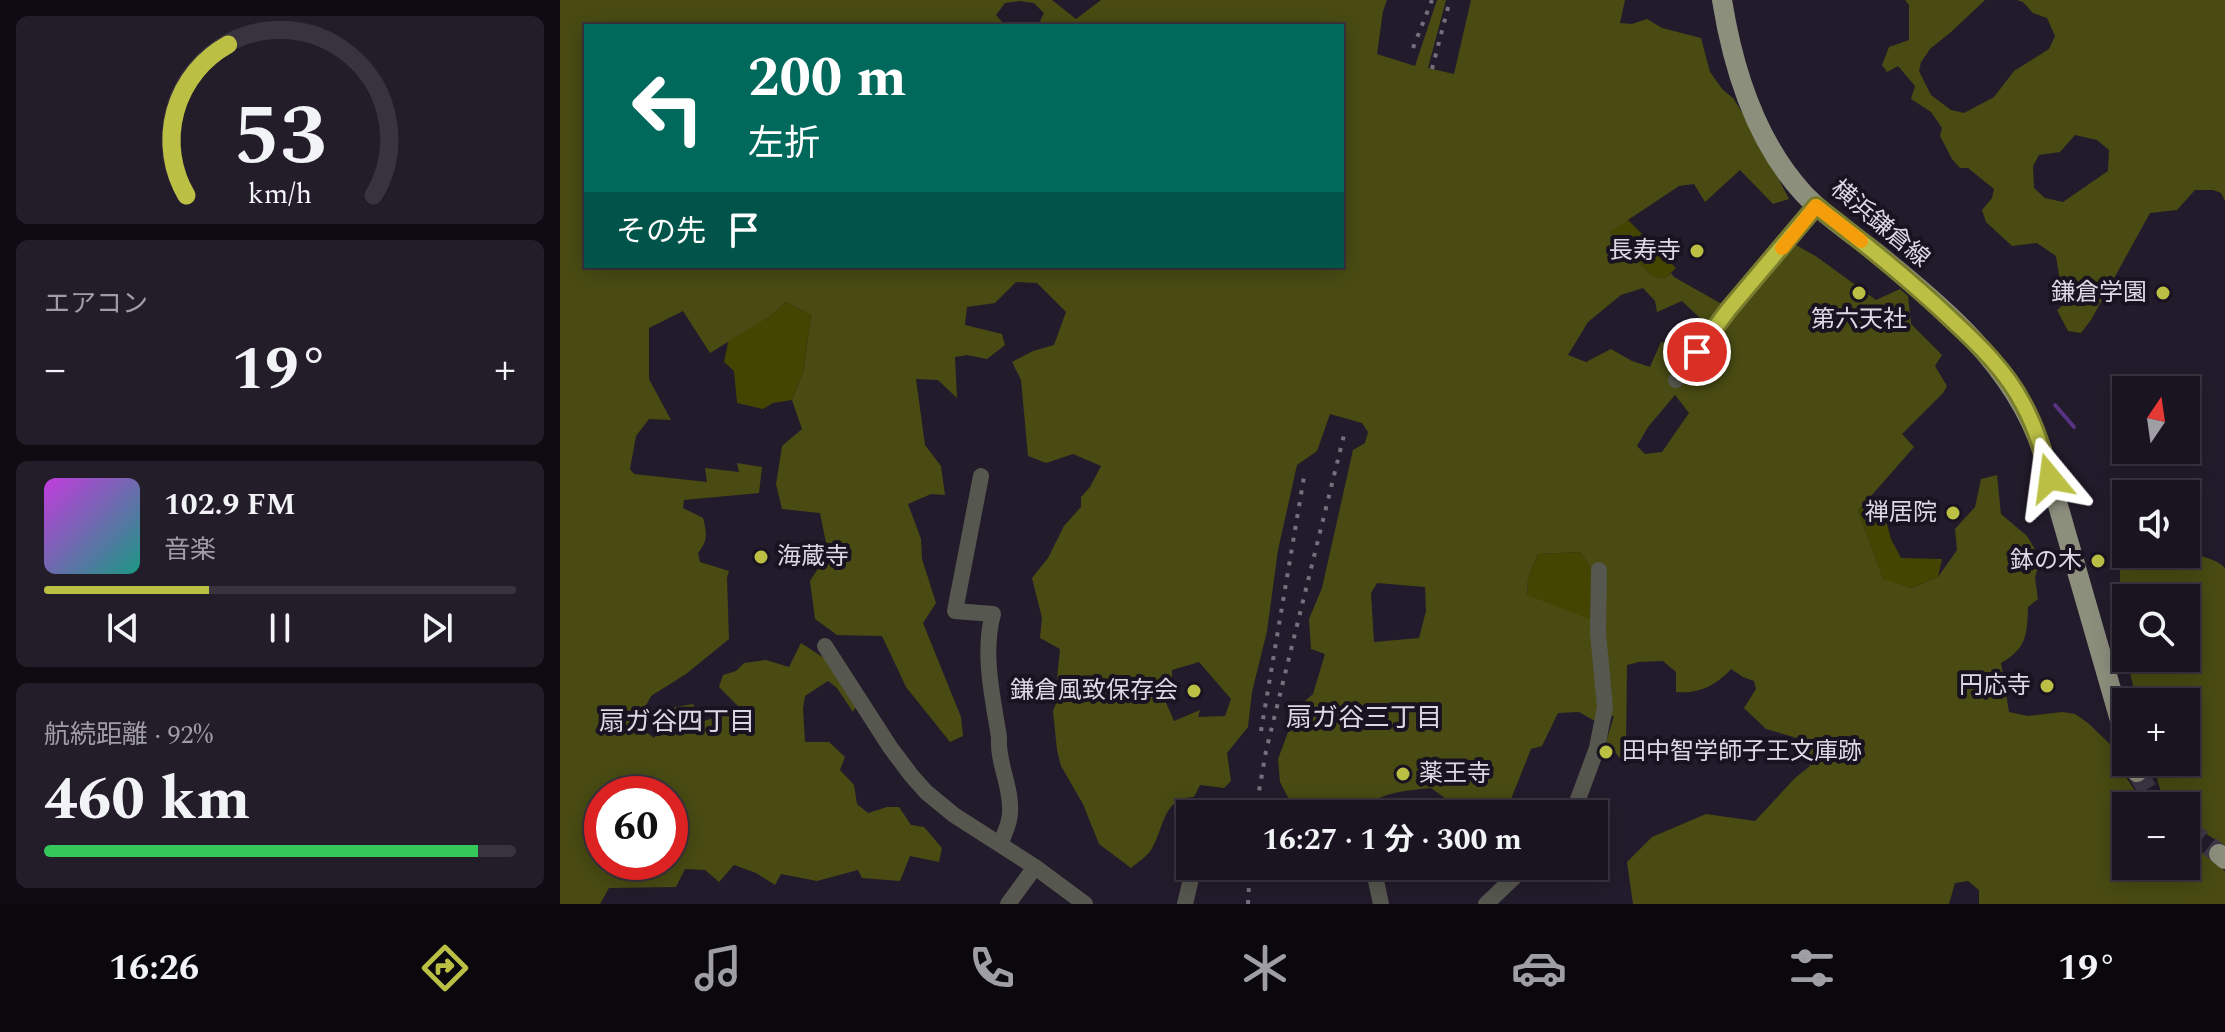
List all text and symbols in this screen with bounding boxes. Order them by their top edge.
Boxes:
text: 200 m [748,36,907,121]
icon: left [616,56,720,160]
text: 53 [233,74,327,201]
text: 左折 [748,117,820,172]
street label: 横浜鎌倉線 [1822,172,1938,276]
text: km/h [248,173,312,216]
icon: arrive [722,208,766,252]
text: その先 [616,209,706,255]
place label: 長寿寺 [1609,233,1681,269]
marker: 長寿寺 [1688,242,1706,260]
place label: 鎌倉学園 [2051,275,2147,311]
text: エアコン [44,284,148,324]
marker: 第六天社 [1850,284,1868,302]
marker: 鎌倉学園 [2154,284,2172,302]
place label: 第六天社 [1811,302,1907,338]
pin [1663,318,1731,386]
text: 19° [231,324,329,416]
icon: arrive [1675,330,1719,374]
text: − [44,336,66,403]
text: + [494,336,516,403]
north arrow [2112,376,2200,464]
map controls [2112,376,2200,880]
position arrow [2008,436,2092,520]
button: sound [2112,480,2200,568]
text: 102.9 FM [164,482,296,528]
place label: 禅居院 [1865,495,1937,531]
marker: 禅居院 [1944,504,1962,522]
text: 音楽 [164,530,216,570]
place label: 海蔵寺 [777,539,849,575]
place label: 鉢の木 [2010,543,2082,579]
marker: 海蔵寺 [752,548,770,566]
marker: 鉢の木 [2089,552,2107,570]
button: search [2112,584,2200,672]
icon: previous [101,606,145,650]
icon: pause [258,606,302,650]
icon: next [415,606,459,650]
place label: 円応寺 [1959,668,2031,704]
place label: 鎌倉風致保存会 [1010,673,1178,709]
marker: 円応寺 [2038,677,2056,695]
marker: 鎌倉風致保存会 [1185,682,1203,700]
button: + [2112,688,2200,776]
district label: 扇ガ谷三丁目 [1286,698,1442,738]
district label: 扇ガ谷四丁目 [599,702,755,742]
text: 航続距離 · 92% [44,715,213,755]
place label: 田中智学師子王文庫跡 [1622,734,1862,770]
marker: 田中智学師子王文庫跡 [1597,743,1615,761]
text: 460 km [44,754,250,846]
place label: 薬王寺 [1419,756,1491,792]
marker: 薬王寺 [1394,765,1412,783]
speed limit sign: 60 [584,776,688,880]
button: − [2112,792,2200,880]
text: 16:27 · 1 分 · 300 m [1262,817,1522,863]
icon: directions [417,940,473,996]
icon: music [690,940,746,996]
icon: phone [964,940,1020,996]
icon: climate [1237,940,1293,996]
icon: car [1511,940,1567,996]
icon: filters [1784,940,1840,996]
text: 16:26 [109,941,199,996]
text: 19° [2058,941,2116,996]

